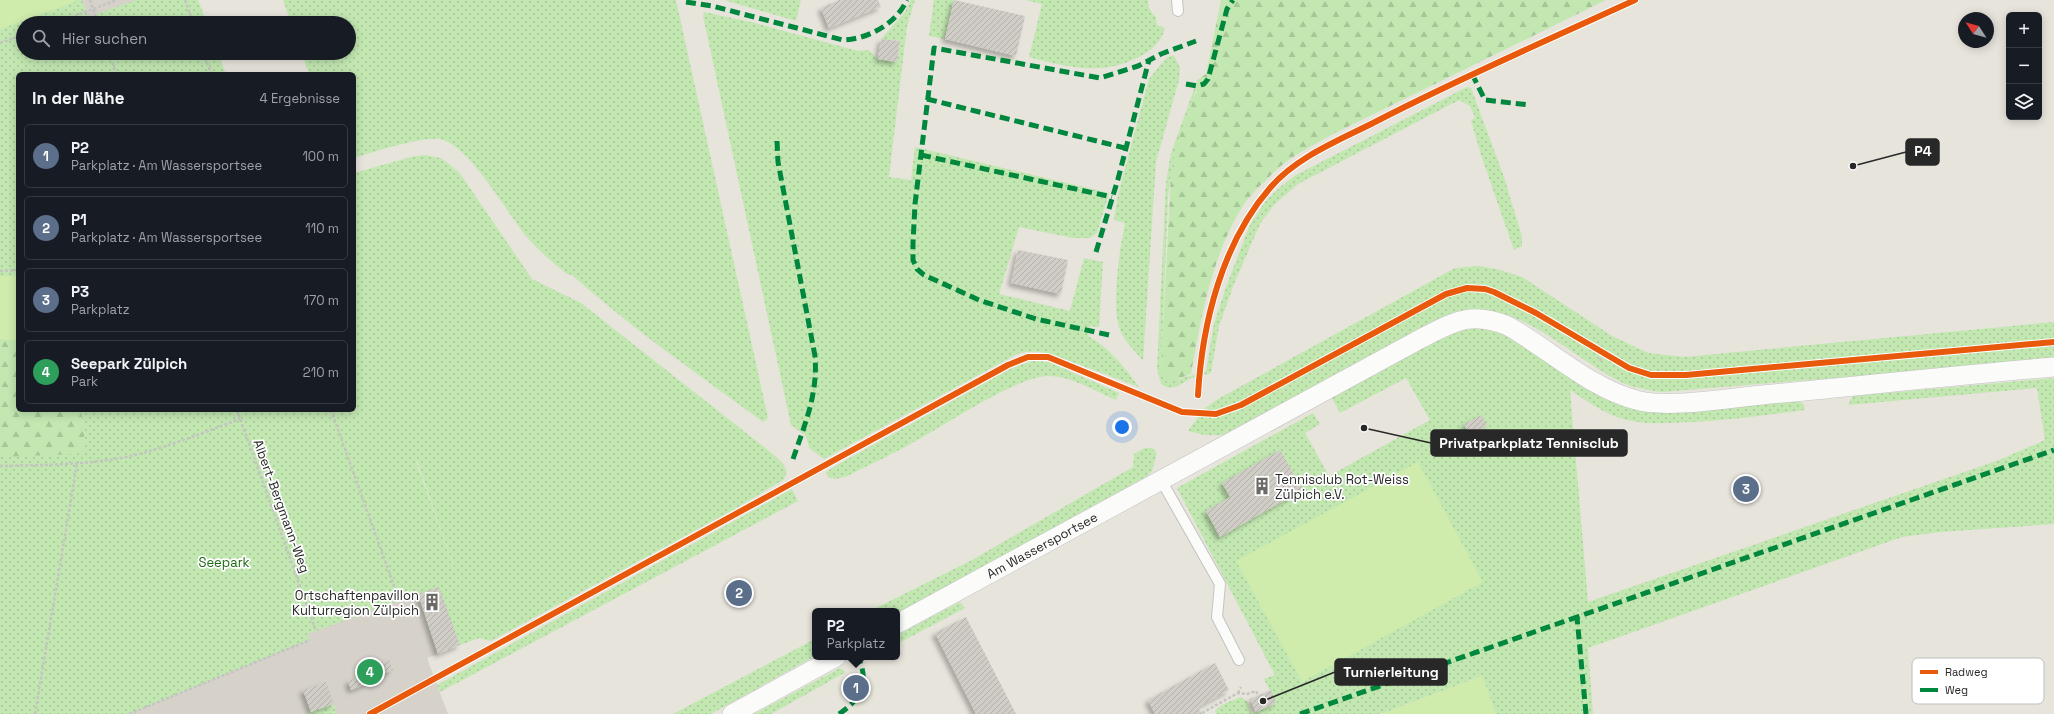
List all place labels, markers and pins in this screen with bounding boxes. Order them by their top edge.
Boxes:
callout: P4 [1906,139,1939,165]
callout: Privatparkplatz Tennisclub [1431,430,1627,456]
place label: Tennisclub Rot-Weiss Zülpich e.V. [1275,471,1409,503]
pin: 3 [1733,474,1759,504]
building icon: Tennisclub Rot-Weiss Zülpich e.V. [1252,476,1272,496]
pin: 2 [726,578,752,608]
place label: Ortschaftenpavillon Kulturregion Zülpich [292,587,419,619]
building icon: Ortschaftenpavillon Kulturregion Zülpich [422,592,442,612]
pin: 4 [357,657,383,687]
callout: Turnierleitung [1335,659,1447,685]
pin: 1 [843,673,869,703]

